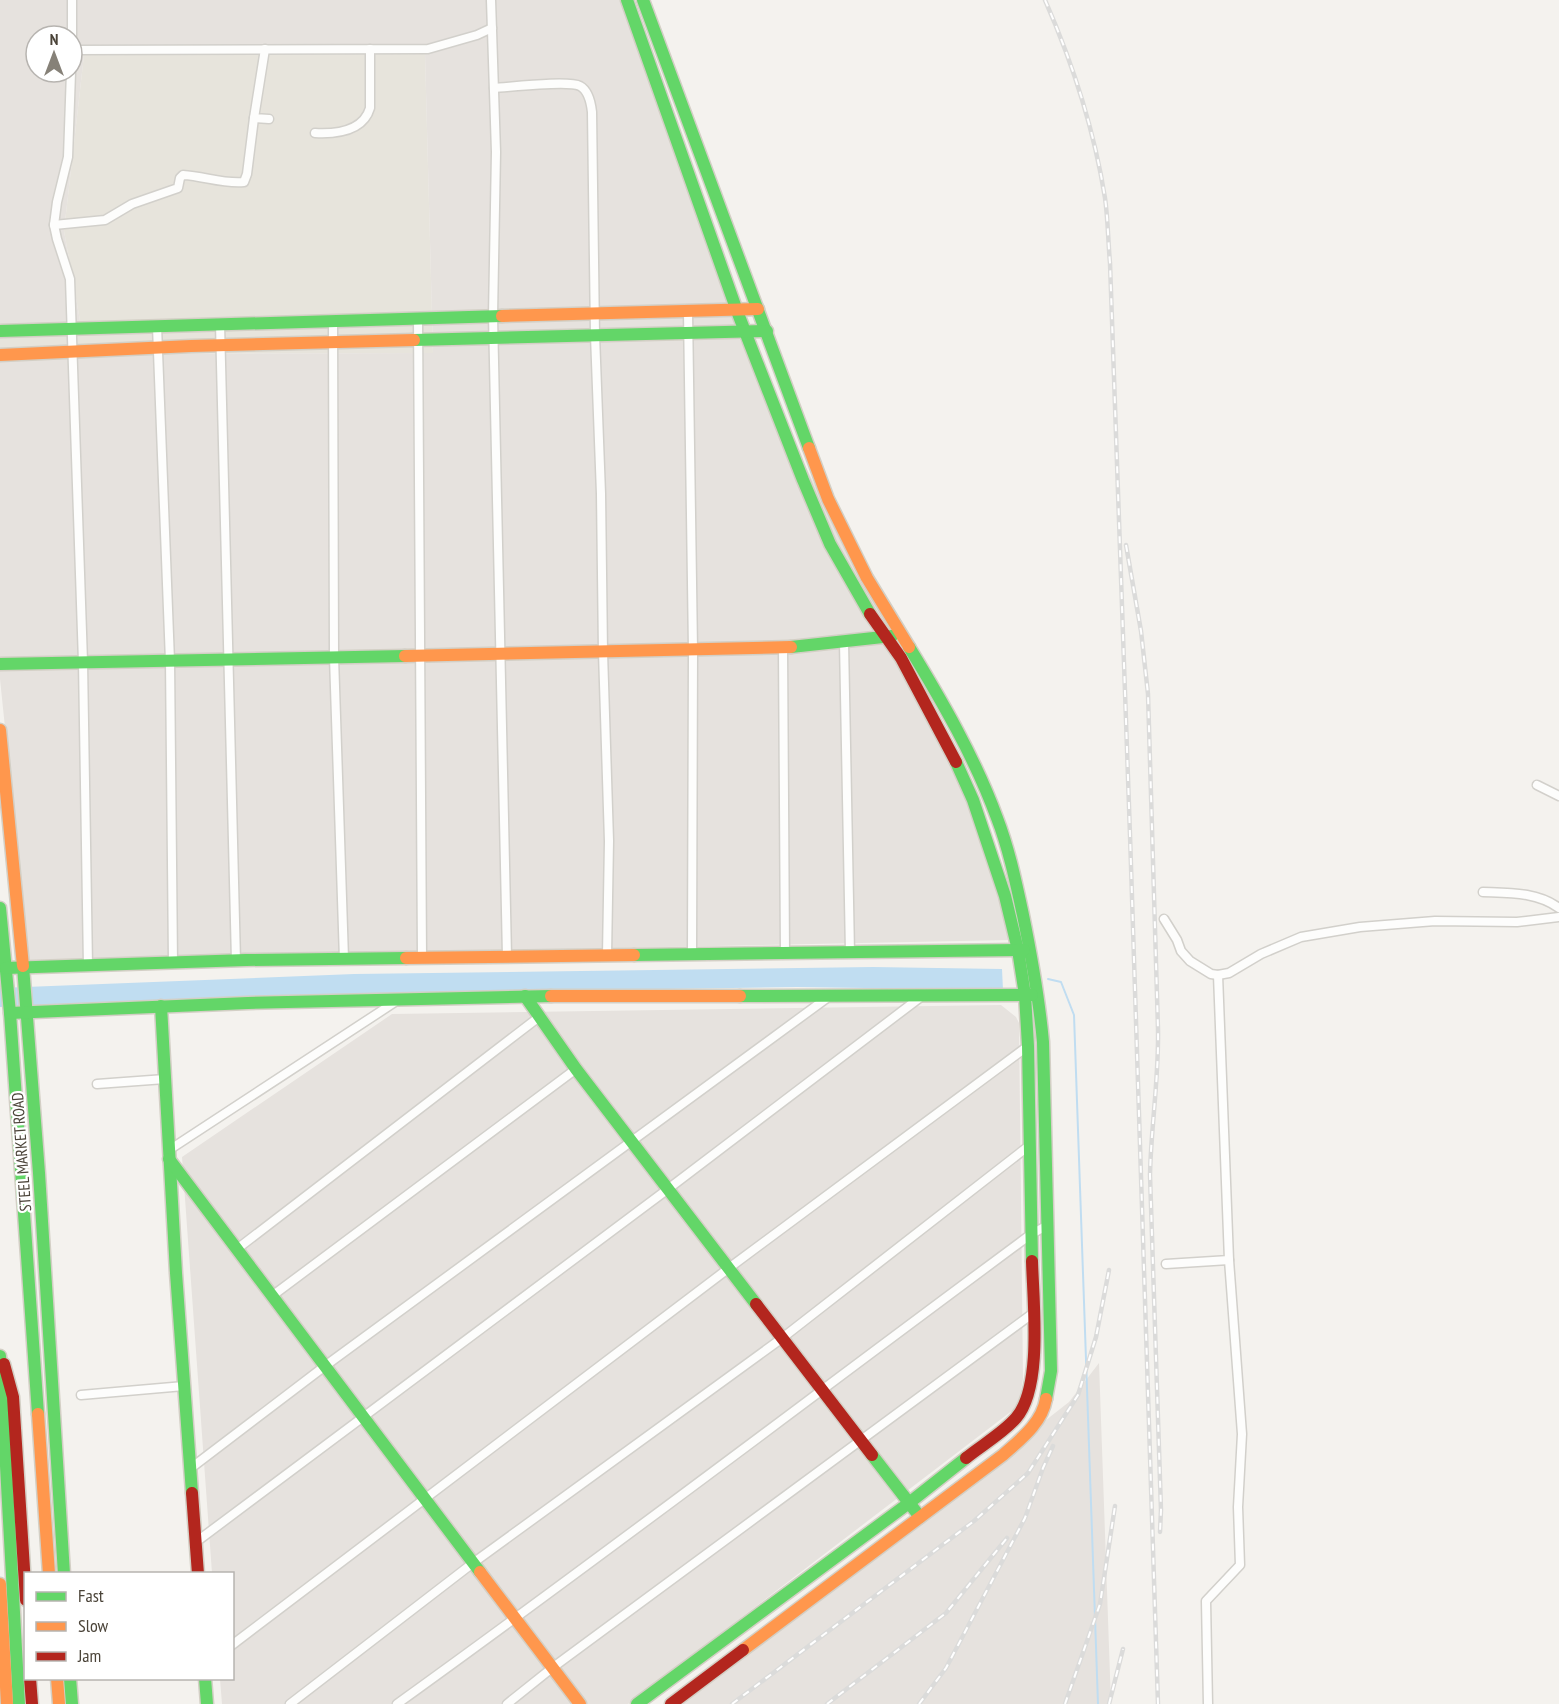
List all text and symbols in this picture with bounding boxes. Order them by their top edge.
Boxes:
north arrow [24,24,84,84]
text: N [50,29,58,49]
street label: STEEL MARKET ROAD [7,1092,35,1212]
legend [24,1572,234,1680]
text: Fast [78,1584,104,1607]
text: Slow [78,1614,109,1637]
text: Jam [77,1644,101,1667]

